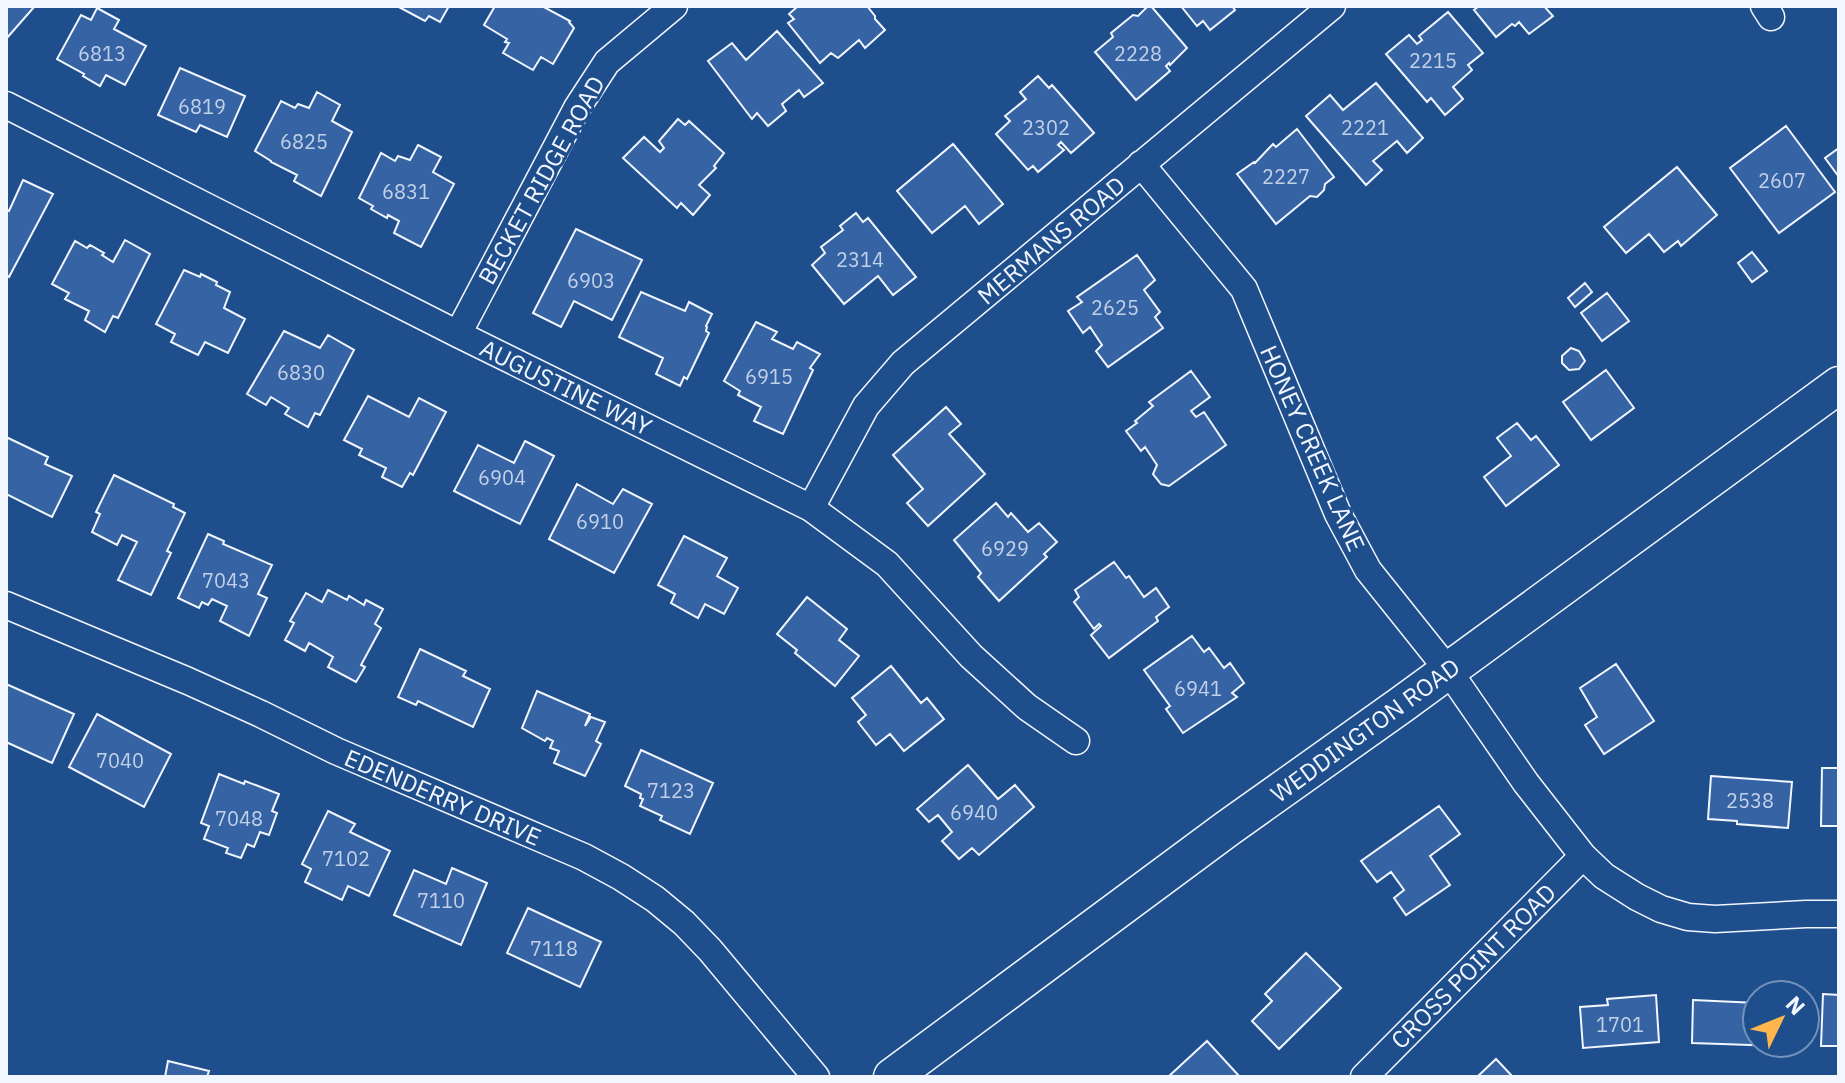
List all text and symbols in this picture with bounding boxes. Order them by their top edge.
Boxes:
house number: 6813 [78,40,126,67]
house number: 2228 [1114,40,1162,67]
house number: 2215 [1409,47,1457,74]
street label: BECKET RIDGE ROAD [470,70,612,290]
house number: 6819 [178,93,226,120]
house number: 2302 [1022,114,1070,141]
house number: 2221 [1341,114,1389,141]
house number: 6825 [280,128,328,155]
house number: 2227 [1262,163,1310,190]
house number: 2607 [1758,167,1806,194]
street label: MERMANS ROAD [970,169,1132,311]
house number: 6831 [382,178,430,205]
house number: 2314 [836,246,884,273]
house number: 6903 [567,267,615,294]
house number: 2625 [1091,294,1139,321]
street label: AUGUSTINE WAY [475,332,657,442]
street label: HONEY CREEK LANE [1253,340,1373,556]
house number: 6830 [277,359,325,386]
house number: 6915 [745,363,793,390]
house number: 6904 [478,464,526,491]
house number: 6910 [576,508,624,535]
house number: 6929 [981,535,1029,562]
house number: 7043 [202,567,250,594]
street label: WEDDINGTON ROAD [1264,651,1466,809]
house number: 6941 [1174,675,1222,702]
street label: EDENDERRY DRIVE [340,741,546,853]
house number: 7040 [96,747,144,774]
house number: 7123 [647,777,695,804]
house number: 2538 [1726,787,1774,814]
house number: 6940 [950,799,998,826]
house number: 7048 [215,805,263,832]
house number: 7102 [322,845,370,872]
street label: CROSS POINT ROAD [1384,877,1562,1055]
house number: 7110 [417,887,465,914]
house number: 7118 [530,935,578,962]
north arrow [1741,979,1821,1059]
text: N [1780,989,1812,1021]
house number: 1701 [1596,1011,1644,1038]

